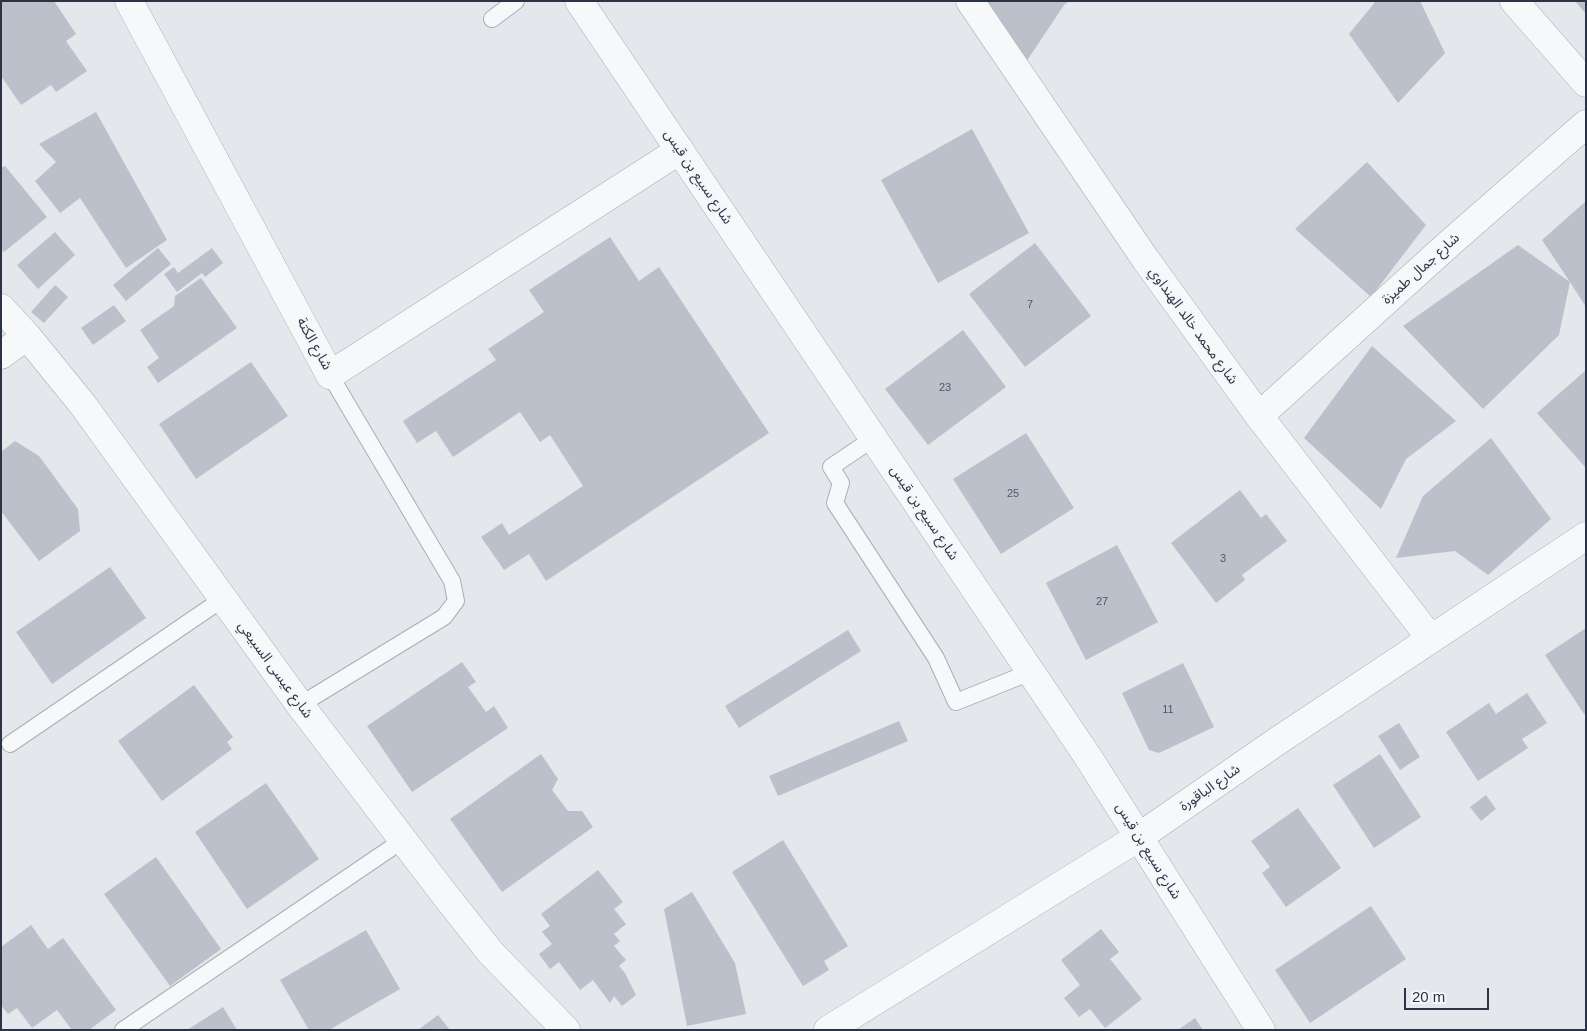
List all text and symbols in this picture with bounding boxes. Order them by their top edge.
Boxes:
street label: شارع سبيع بن قيس [660,126,736,228]
street label: شارع جمال طميزة [1379,230,1463,308]
street label: شارع محمد خالد الهنداوي [1145,264,1241,388]
house number: 7 [1027,298,1033,312]
street label: شارع الكتة [293,315,335,373]
house number: 23 [939,381,951,395]
street label: شارع سبيع بن قيس [886,462,962,564]
house number: 25 [1007,487,1019,501]
house number: 3 [1220,552,1226,566]
house number: 27 [1096,595,1108,609]
street label: شارع عيسى السبيعي [234,618,316,722]
house number: 11 [1162,703,1174,717]
street label: شارع الباقورة [1176,761,1244,815]
street label: شارع سبيع بن قيس [1112,800,1184,902]
scale bar [1407,978,1492,1010]
text: 20 m [1412,988,1445,1005]

